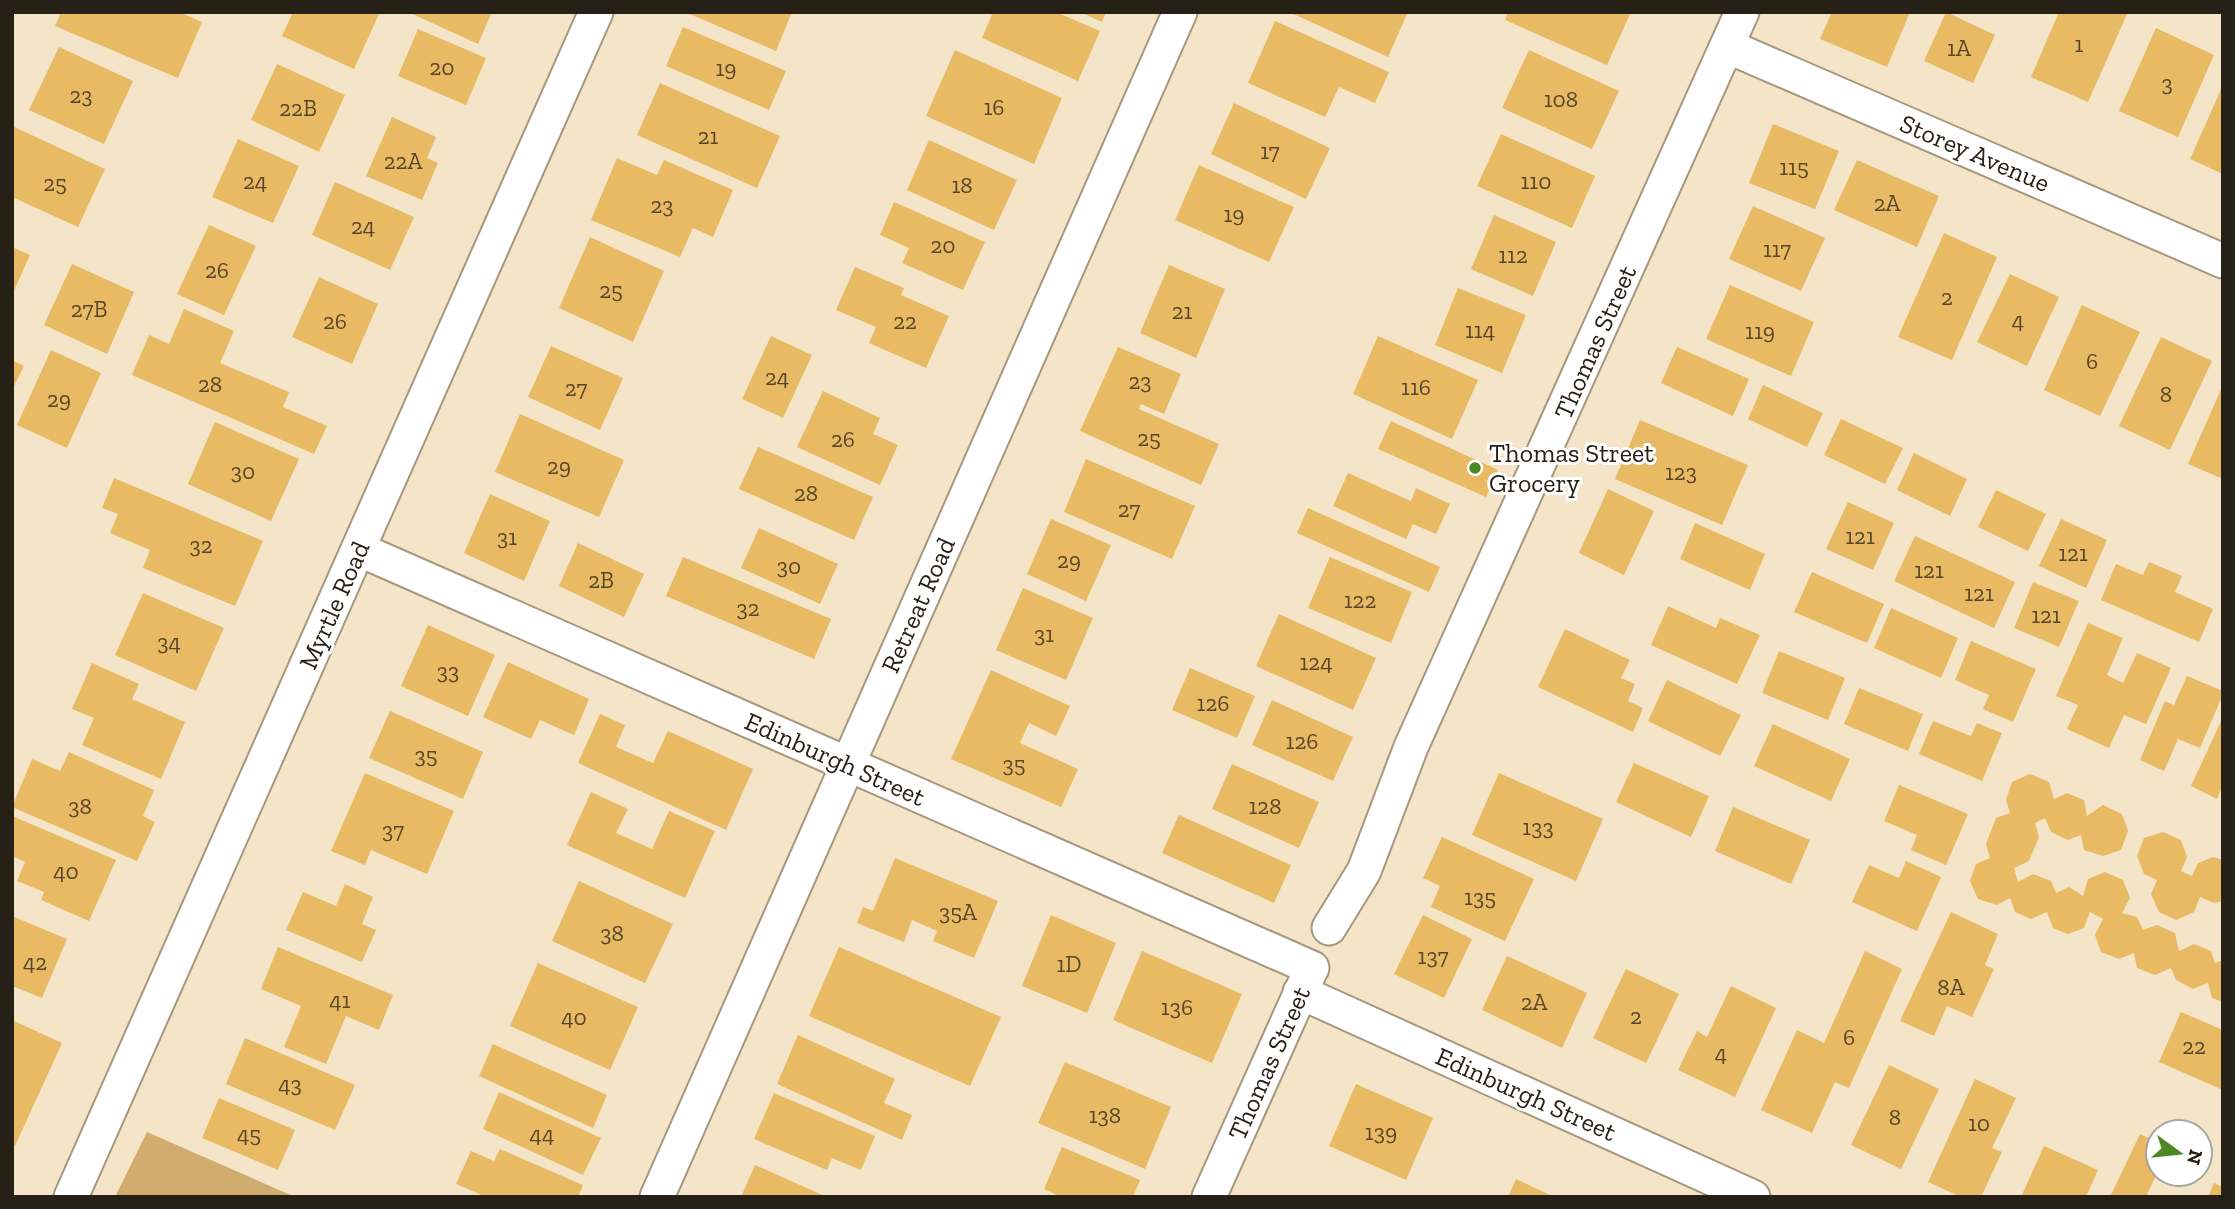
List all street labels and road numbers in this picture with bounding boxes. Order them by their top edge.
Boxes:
street label: Storey Avenue [1895,107,2055,199]
street label: Thomas Street [1547,260,1643,424]
street label: Retreat Road [874,532,962,678]
street label: Myrtle Road [292,536,376,674]
street label: Edinburgh Street [740,705,930,813]
street label: Thomas Street [1221,981,1317,1145]
street label: Edinburgh Street [1431,1040,1621,1148]

